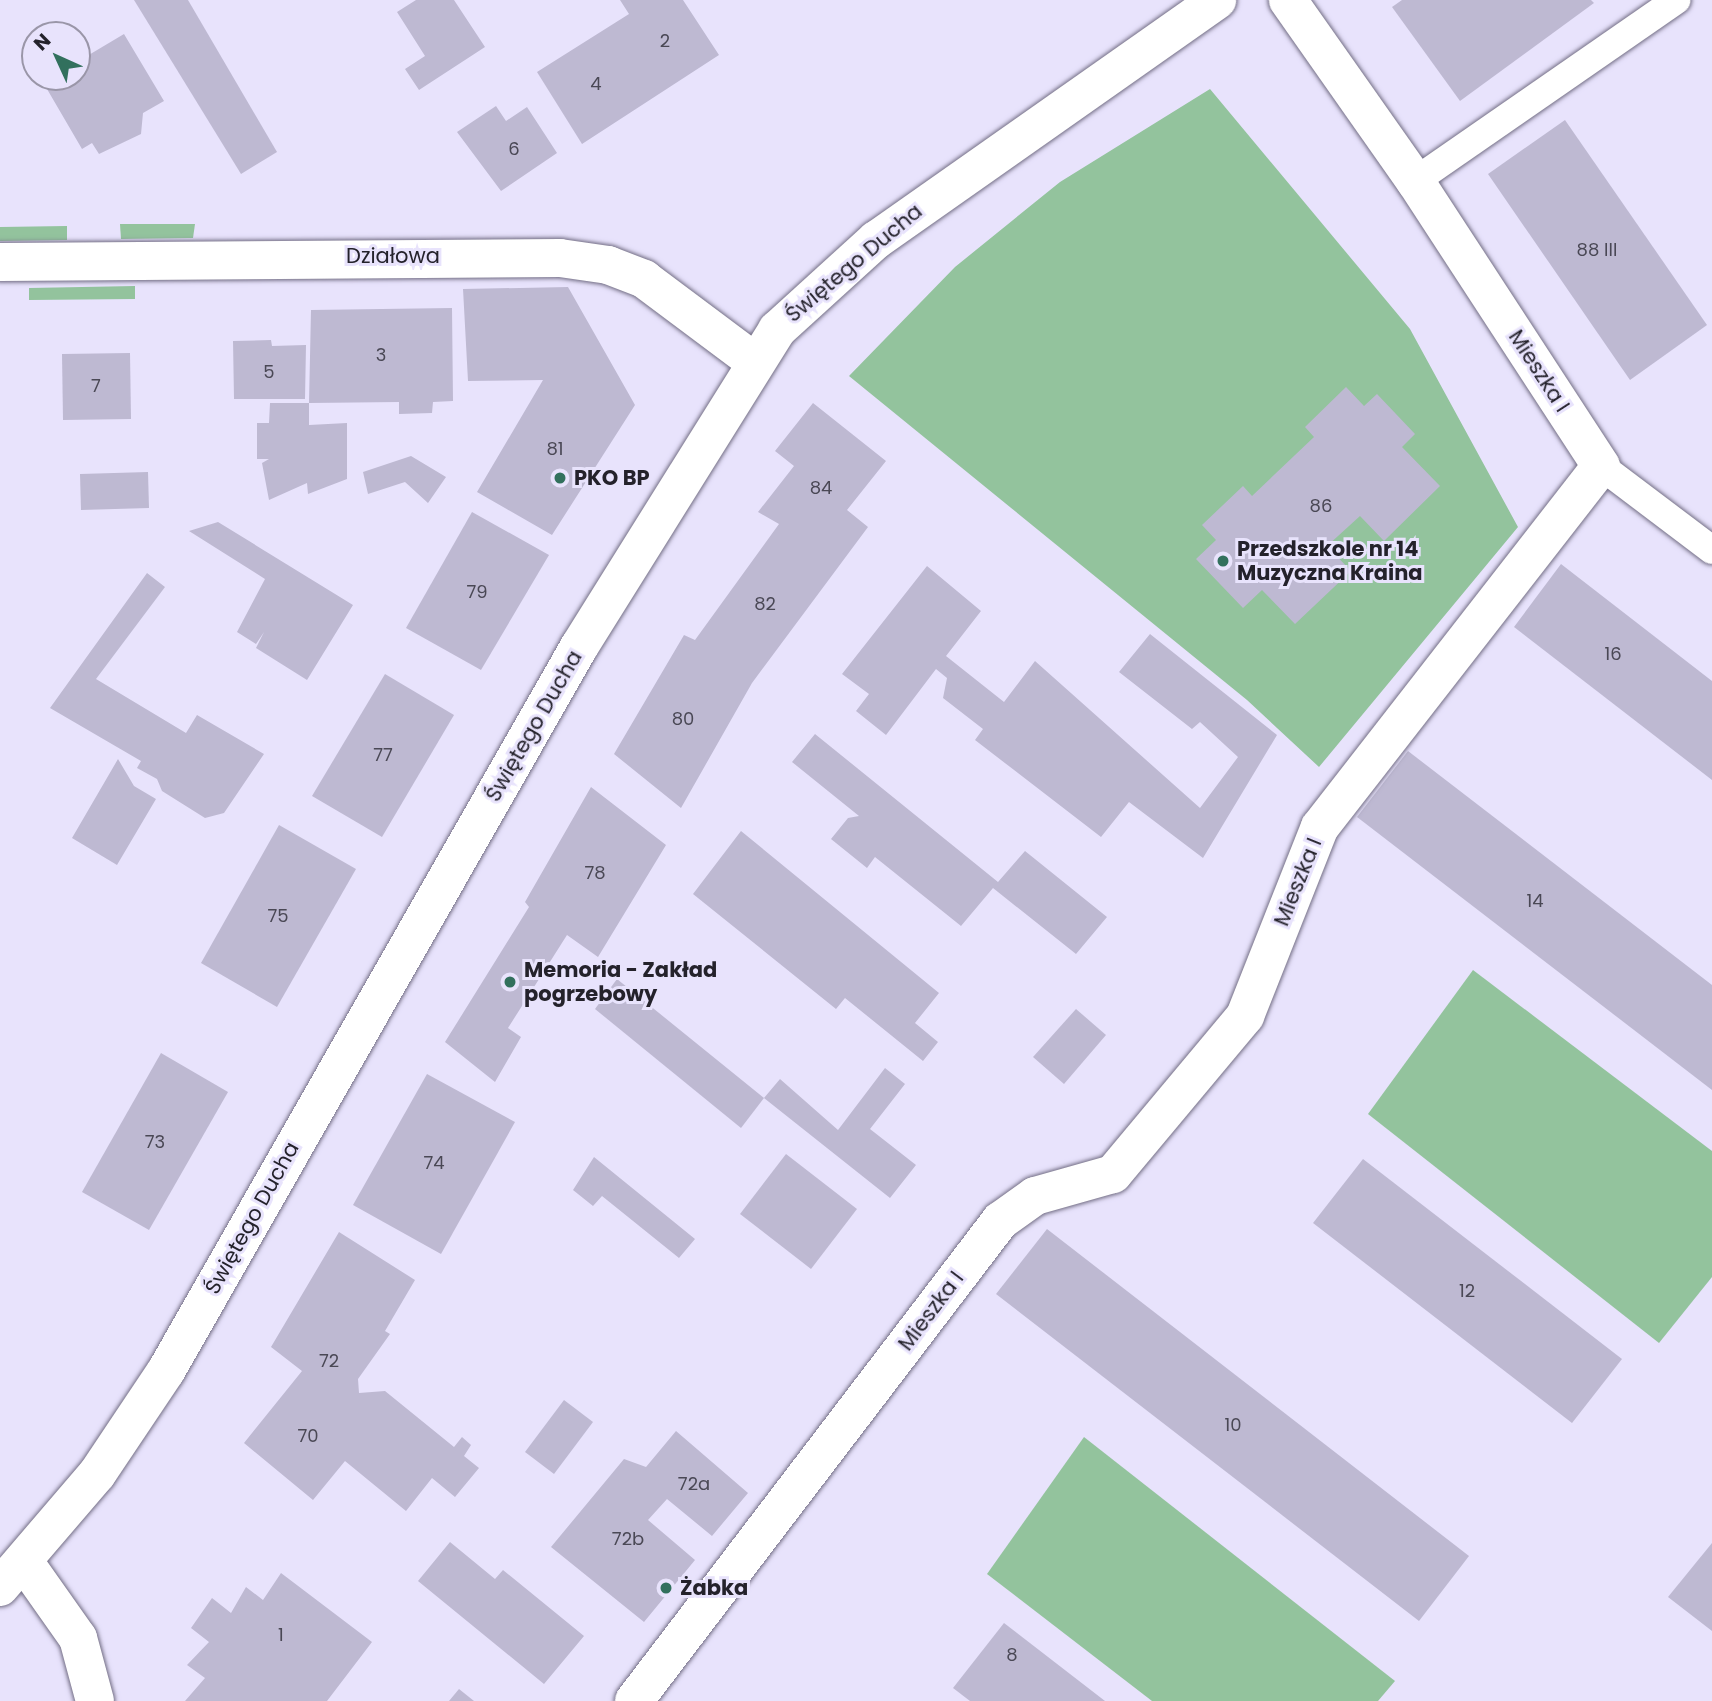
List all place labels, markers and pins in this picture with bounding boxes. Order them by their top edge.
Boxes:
place label: PKO BP [574,465,650,491]
marker: PKO BP [552,470,568,486]
place label: Przedszkole nr 14 Muzyczna Kraina [1237,536,1423,586]
marker: Przedszkole nr 14 Muzyczna Kraina [1215,553,1231,569]
place label: Memoria - Zakład pogrzebowy [524,957,717,1007]
marker: Memoria - Zakład pogrzebowy [502,974,518,990]
place label: Żabka [680,1575,748,1601]
marker: Żabka [658,1580,674,1596]

